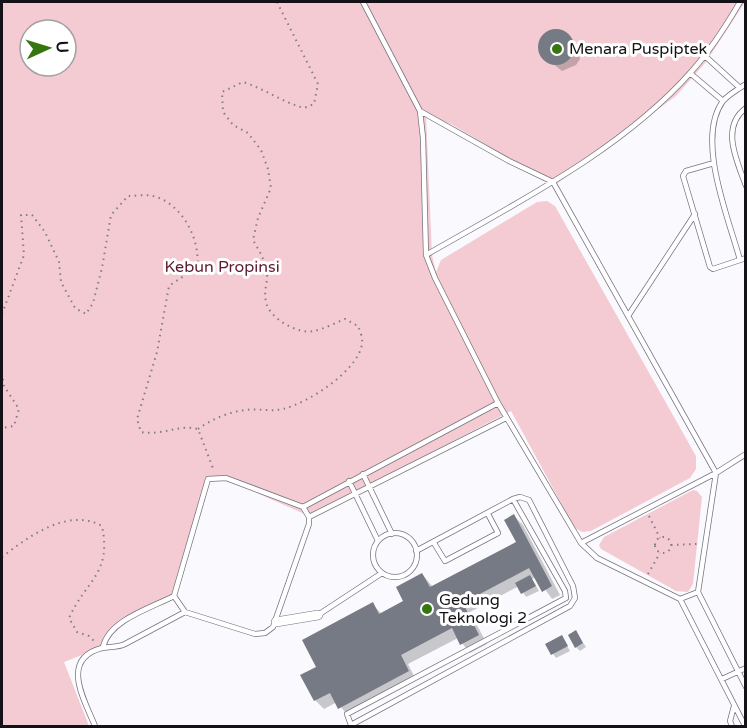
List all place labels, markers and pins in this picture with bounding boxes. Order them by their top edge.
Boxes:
place label: Menara Puspiptek [569,39,708,59]
marker: Menara Puspiptek [550,42,564,56]
place label: Gedung Teknologi 2 [439,590,527,628]
marker: Gedung Teknologi 2 [420,602,434,616]

